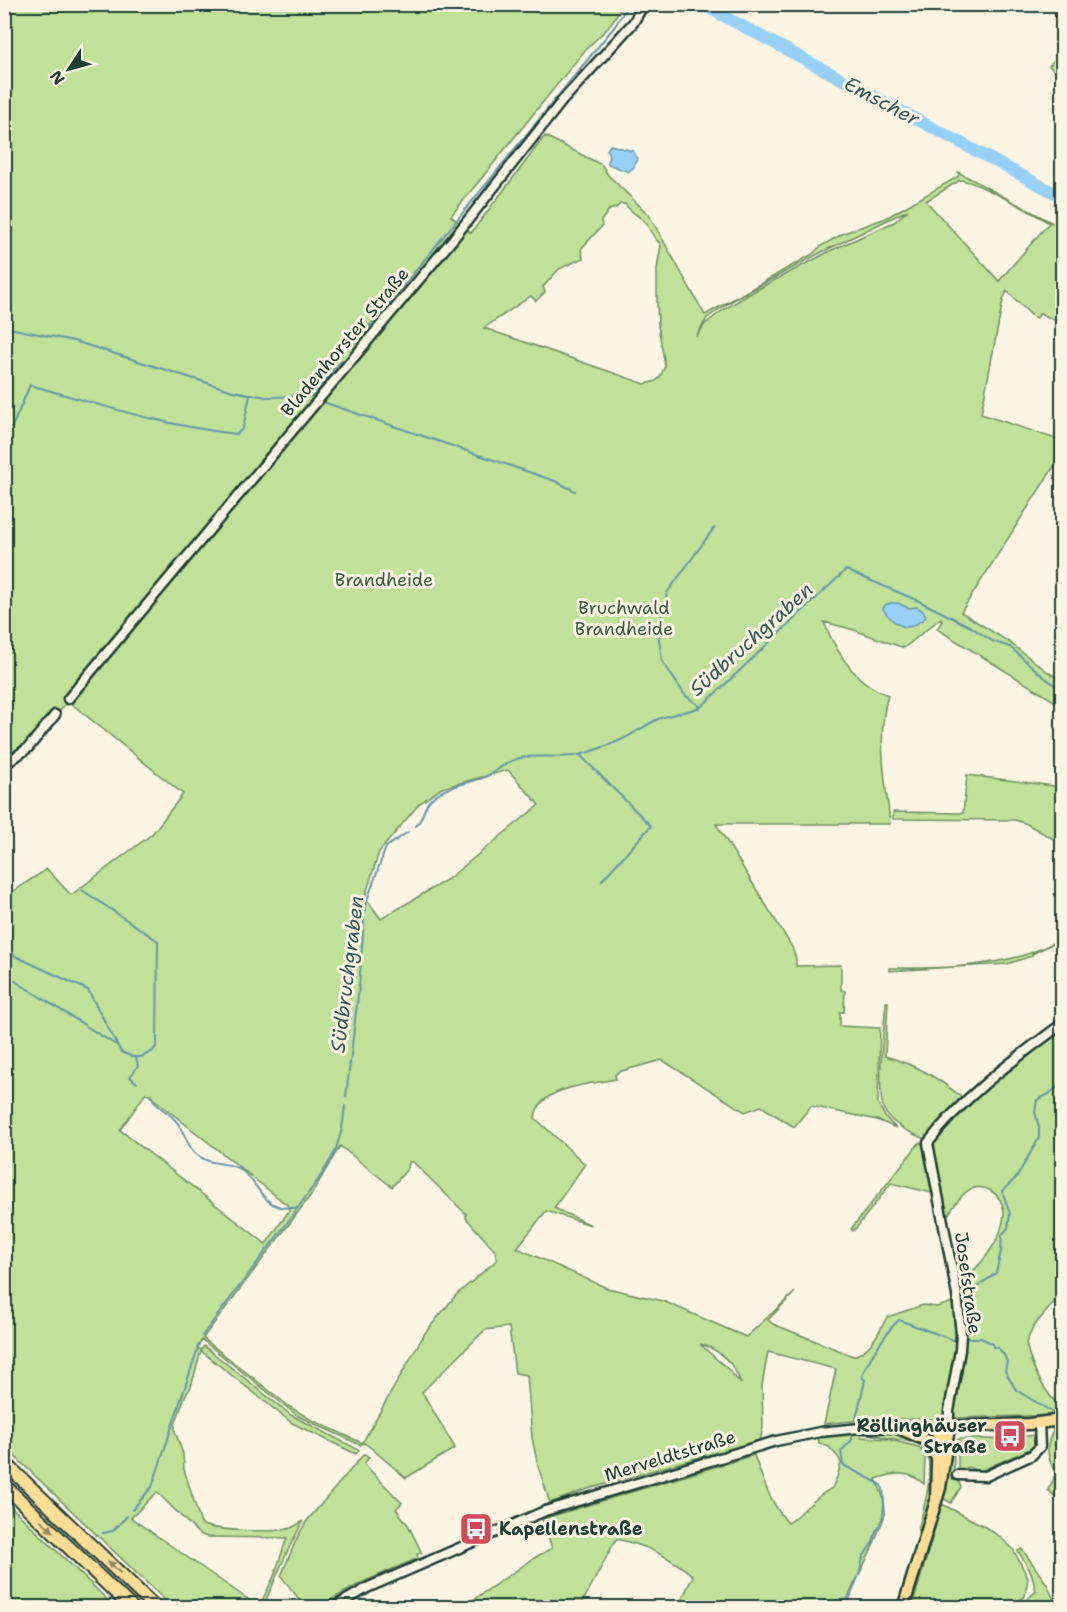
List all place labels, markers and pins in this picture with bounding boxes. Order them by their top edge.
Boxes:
place label: Röllinghäuser Straße [856,1414,987,1459]
bus stop icon: Röllinghäuser Straße [992,1418,1028,1454]
bus stop icon: Kapellenstraße [458,1511,494,1547]
place label: Kapellenstraße [499,1517,643,1541]

